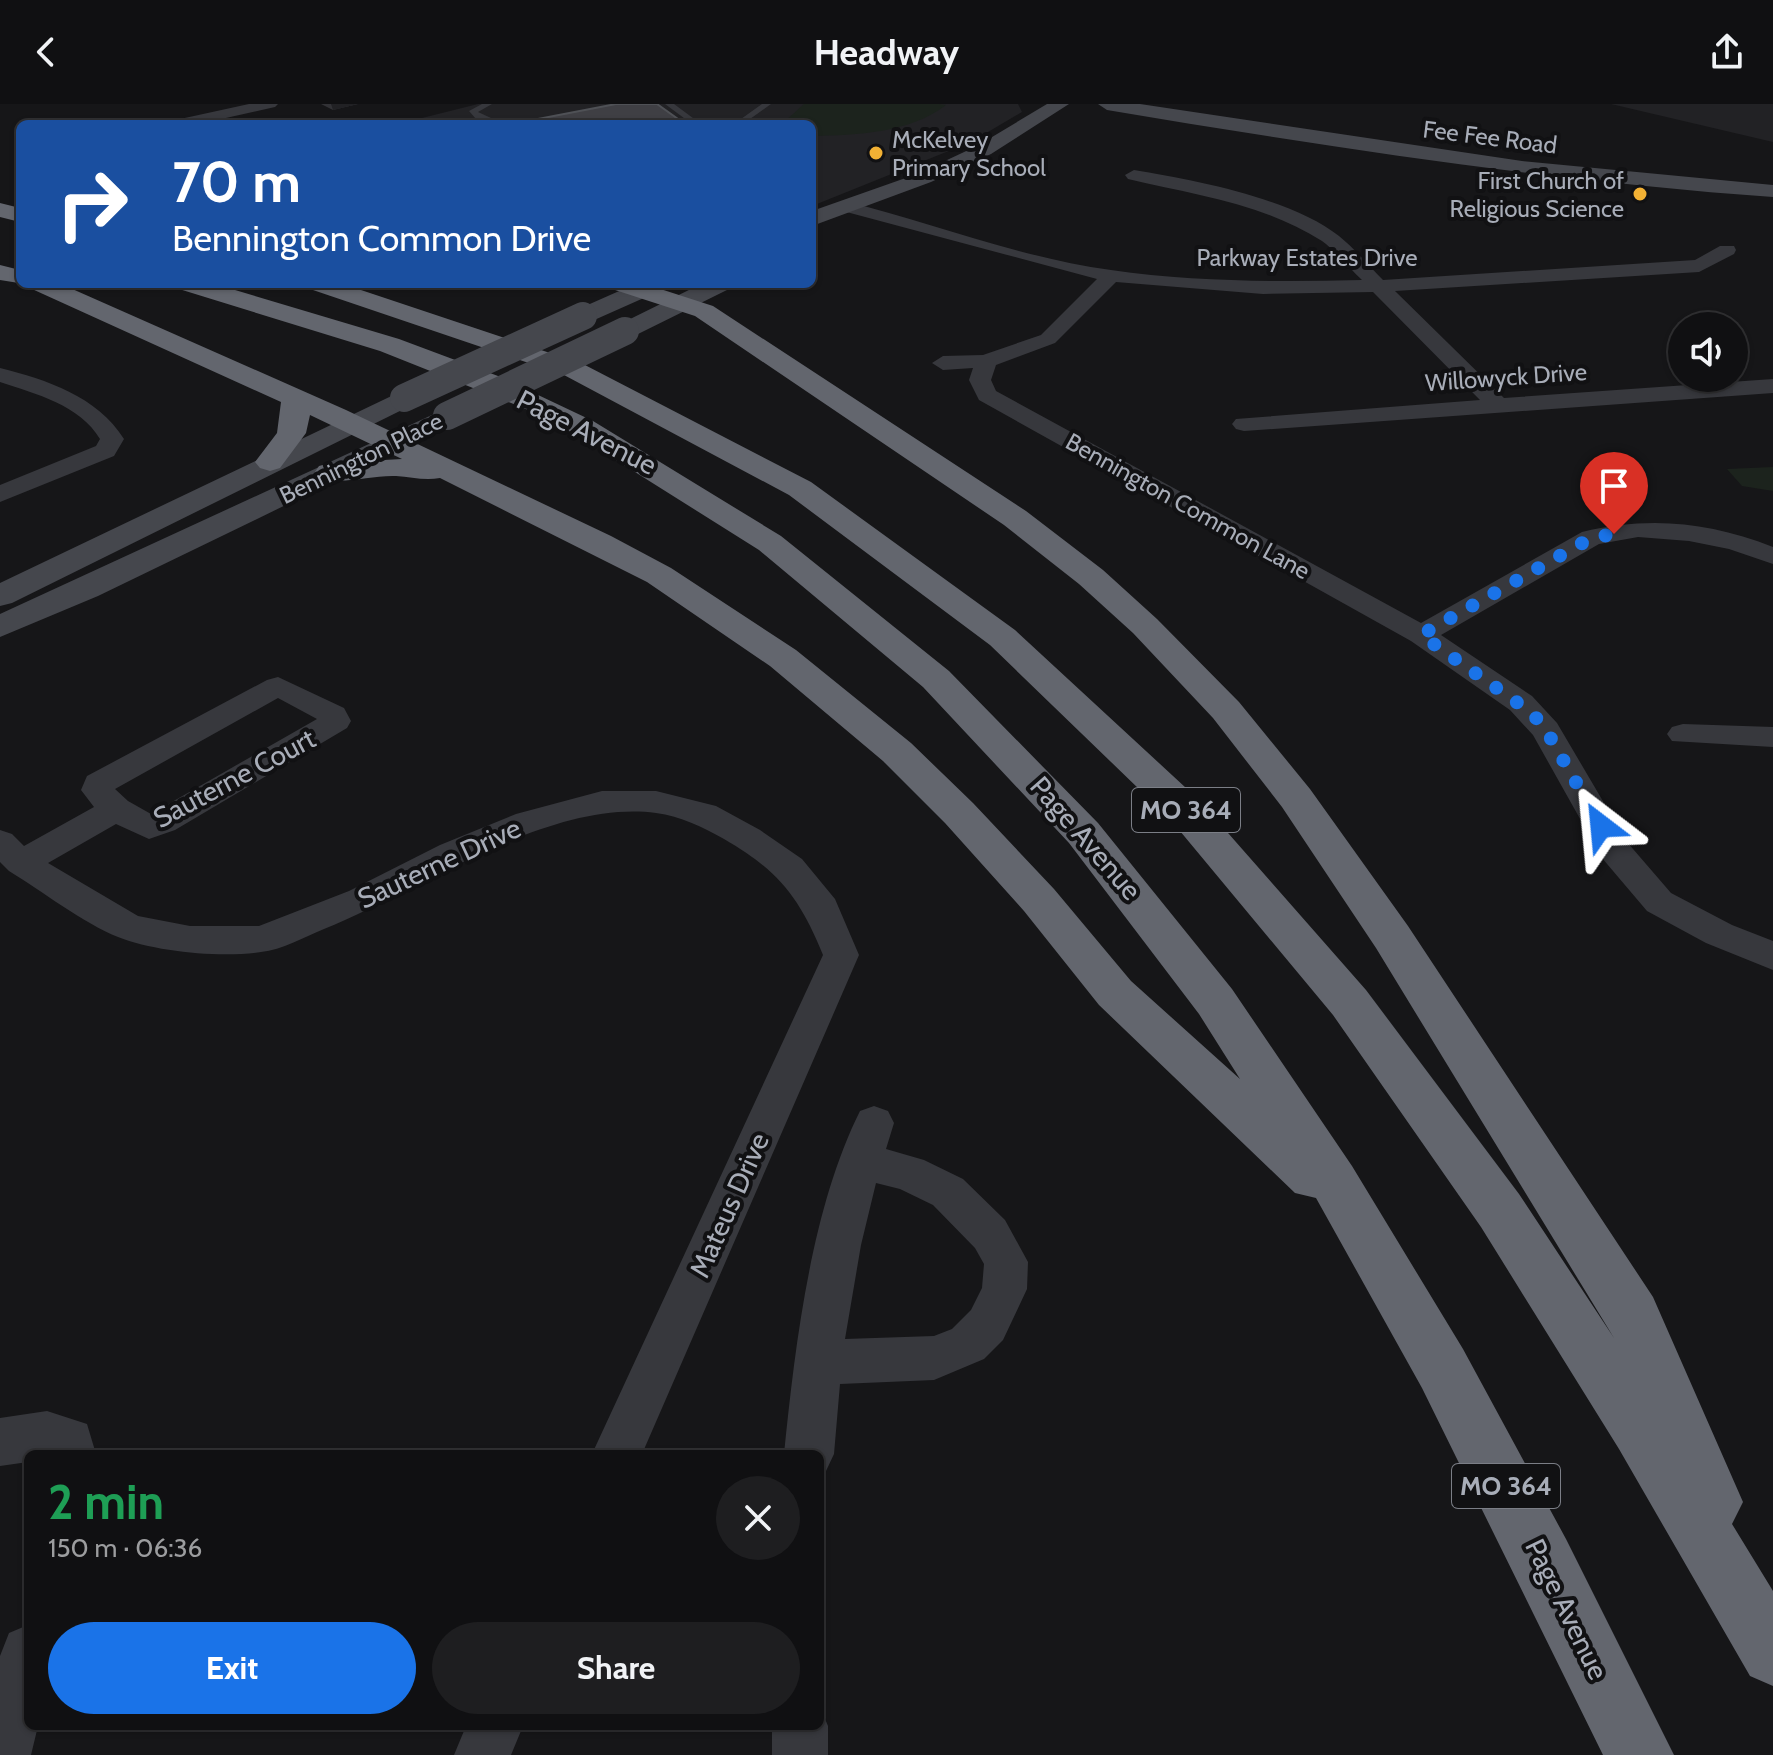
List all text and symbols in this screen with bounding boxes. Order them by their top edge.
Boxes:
icon: back [24,30,68,74]
text: Headway [814,30,959,74]
icon: share [1705,30,1749,74]
street label: Fee Fee Road [1421,114,1559,160]
place label: McKelvey Primary School [892,125,1046,182]
marker: McKelvey Primary School [867,144,885,162]
text: 70 m [172,148,301,216]
icon: right [40,152,144,256]
place label: First Church of Religious Science [1450,166,1624,223]
marker: First Church of Religious Science [1631,185,1649,203]
text: Bennington Common Drive [172,216,591,260]
street label: Parkway Estates Drive [1196,243,1418,272]
map controls [1668,312,1748,392]
button: sound [1668,312,1748,392]
street label: Willowyck Drive [1424,357,1588,397]
street label: Page Avenue [511,382,663,482]
street label: Bennington Place [275,406,447,510]
street label: Bennington Common Lane [1061,427,1315,585]
pin [1580,452,1648,534]
icon: arrive [1592,464,1636,508]
street label: Sauterne Court [147,721,321,835]
street label: Page Avenue [1023,769,1149,907]
position arrow [1559,784,1643,868]
road number: MO 364 [1132,788,1240,832]
street label: Sauterne Drive [352,810,526,916]
street label: Mateus Drive [682,1127,776,1283]
road number: MO 364 [1452,1464,1560,1508]
text: 2 min [48,1473,164,1531]
button: close [716,1476,800,1560]
text: 150 m · 06:36 [48,1532,202,1564]
street label: Page Avenue [1518,1533,1616,1685]
button: Exit [48,1622,416,1714]
button: Share [432,1622,800,1714]

